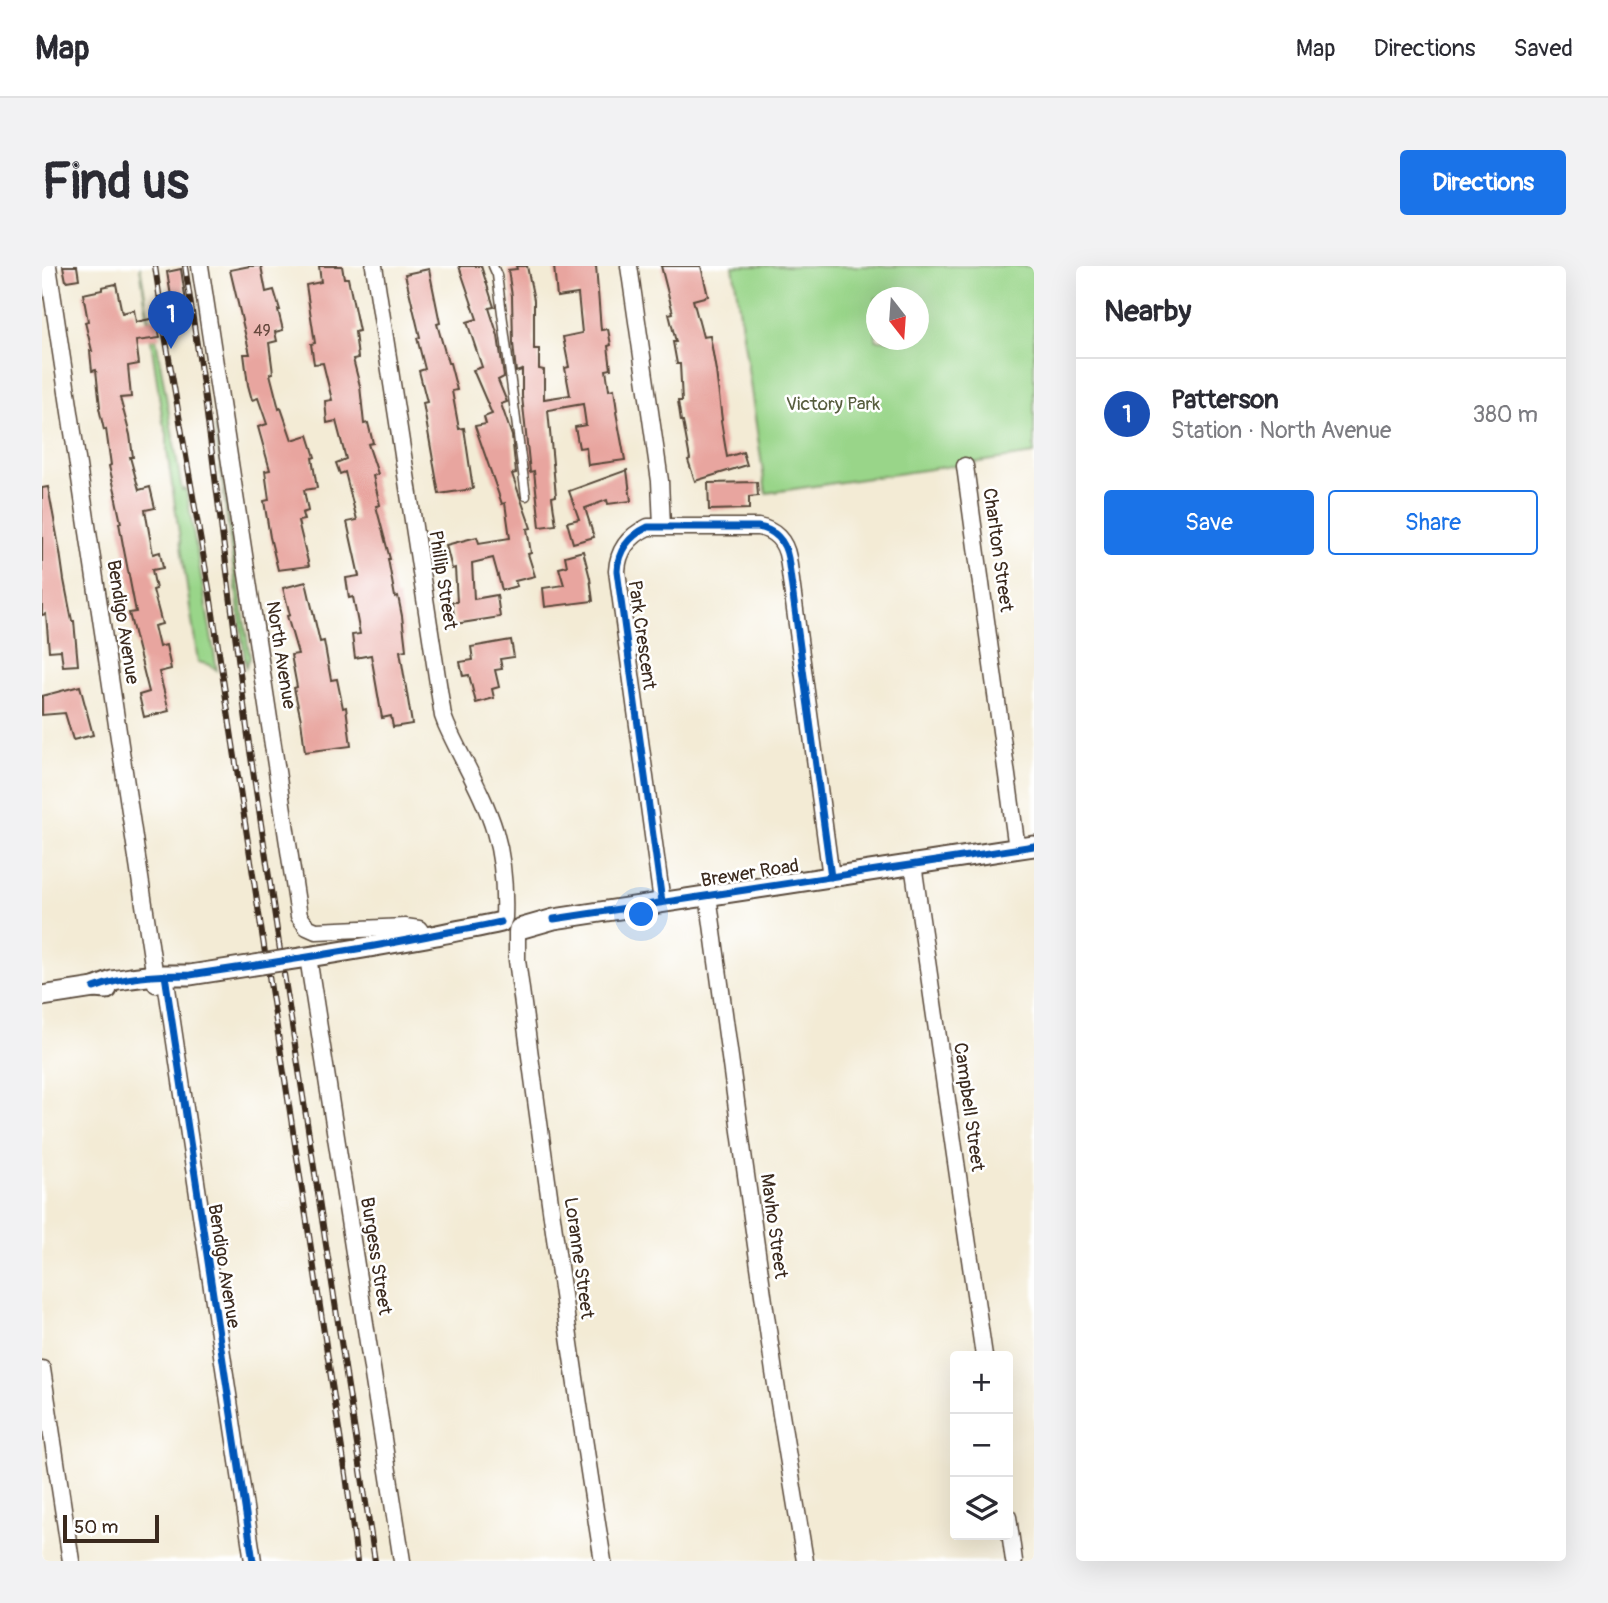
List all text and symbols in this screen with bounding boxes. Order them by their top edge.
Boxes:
text: Map [35,28,90,69]
text: Map [1296,34,1336,63]
text: Directions [1374,34,1475,63]
text: Saved [1513,34,1573,63]
button: Directions [1400,150,1566,215]
text: Find us [42,152,189,213]
north arrow [866,287,929,350]
pin: 1 [148,291,194,349]
text: Nearby [1104,293,1191,330]
house number: 49 [253,321,271,341]
text: Patterson [1171,384,1279,416]
park label: Victory Park [786,392,880,416]
text: 1 [1123,400,1132,429]
text: 380 m [1472,400,1538,429]
text: Station · North Avenue [1171,416,1391,445]
street label: Charlton Street [977,487,1019,614]
button: Save [1104,490,1314,555]
button: Share [1328,490,1538,555]
street label: Phillip Street [423,529,463,632]
street label: Bendigo Avenue [101,558,145,686]
street label: Park Crescent [622,579,662,692]
street label: North Avenue [261,599,301,711]
street label: Brewer Road [699,853,801,893]
your location [624,897,658,931]
street label: Campbell Street [948,1041,990,1173]
street label: Mavho Street [755,1172,793,1280]
street label: Burgess Street [355,1196,397,1317]
street label: Loranne Street [559,1196,599,1321]
street label: Bendigo Avenue [202,1202,246,1330]
map controls [950,1351,1013,1540]
button: + [950,1351,1013,1414]
button: − [950,1414,1013,1477]
button: layers [950,1477,1013,1540]
scale bar [63,1512,159,1544]
text: 50 m [74,1515,118,1539]

